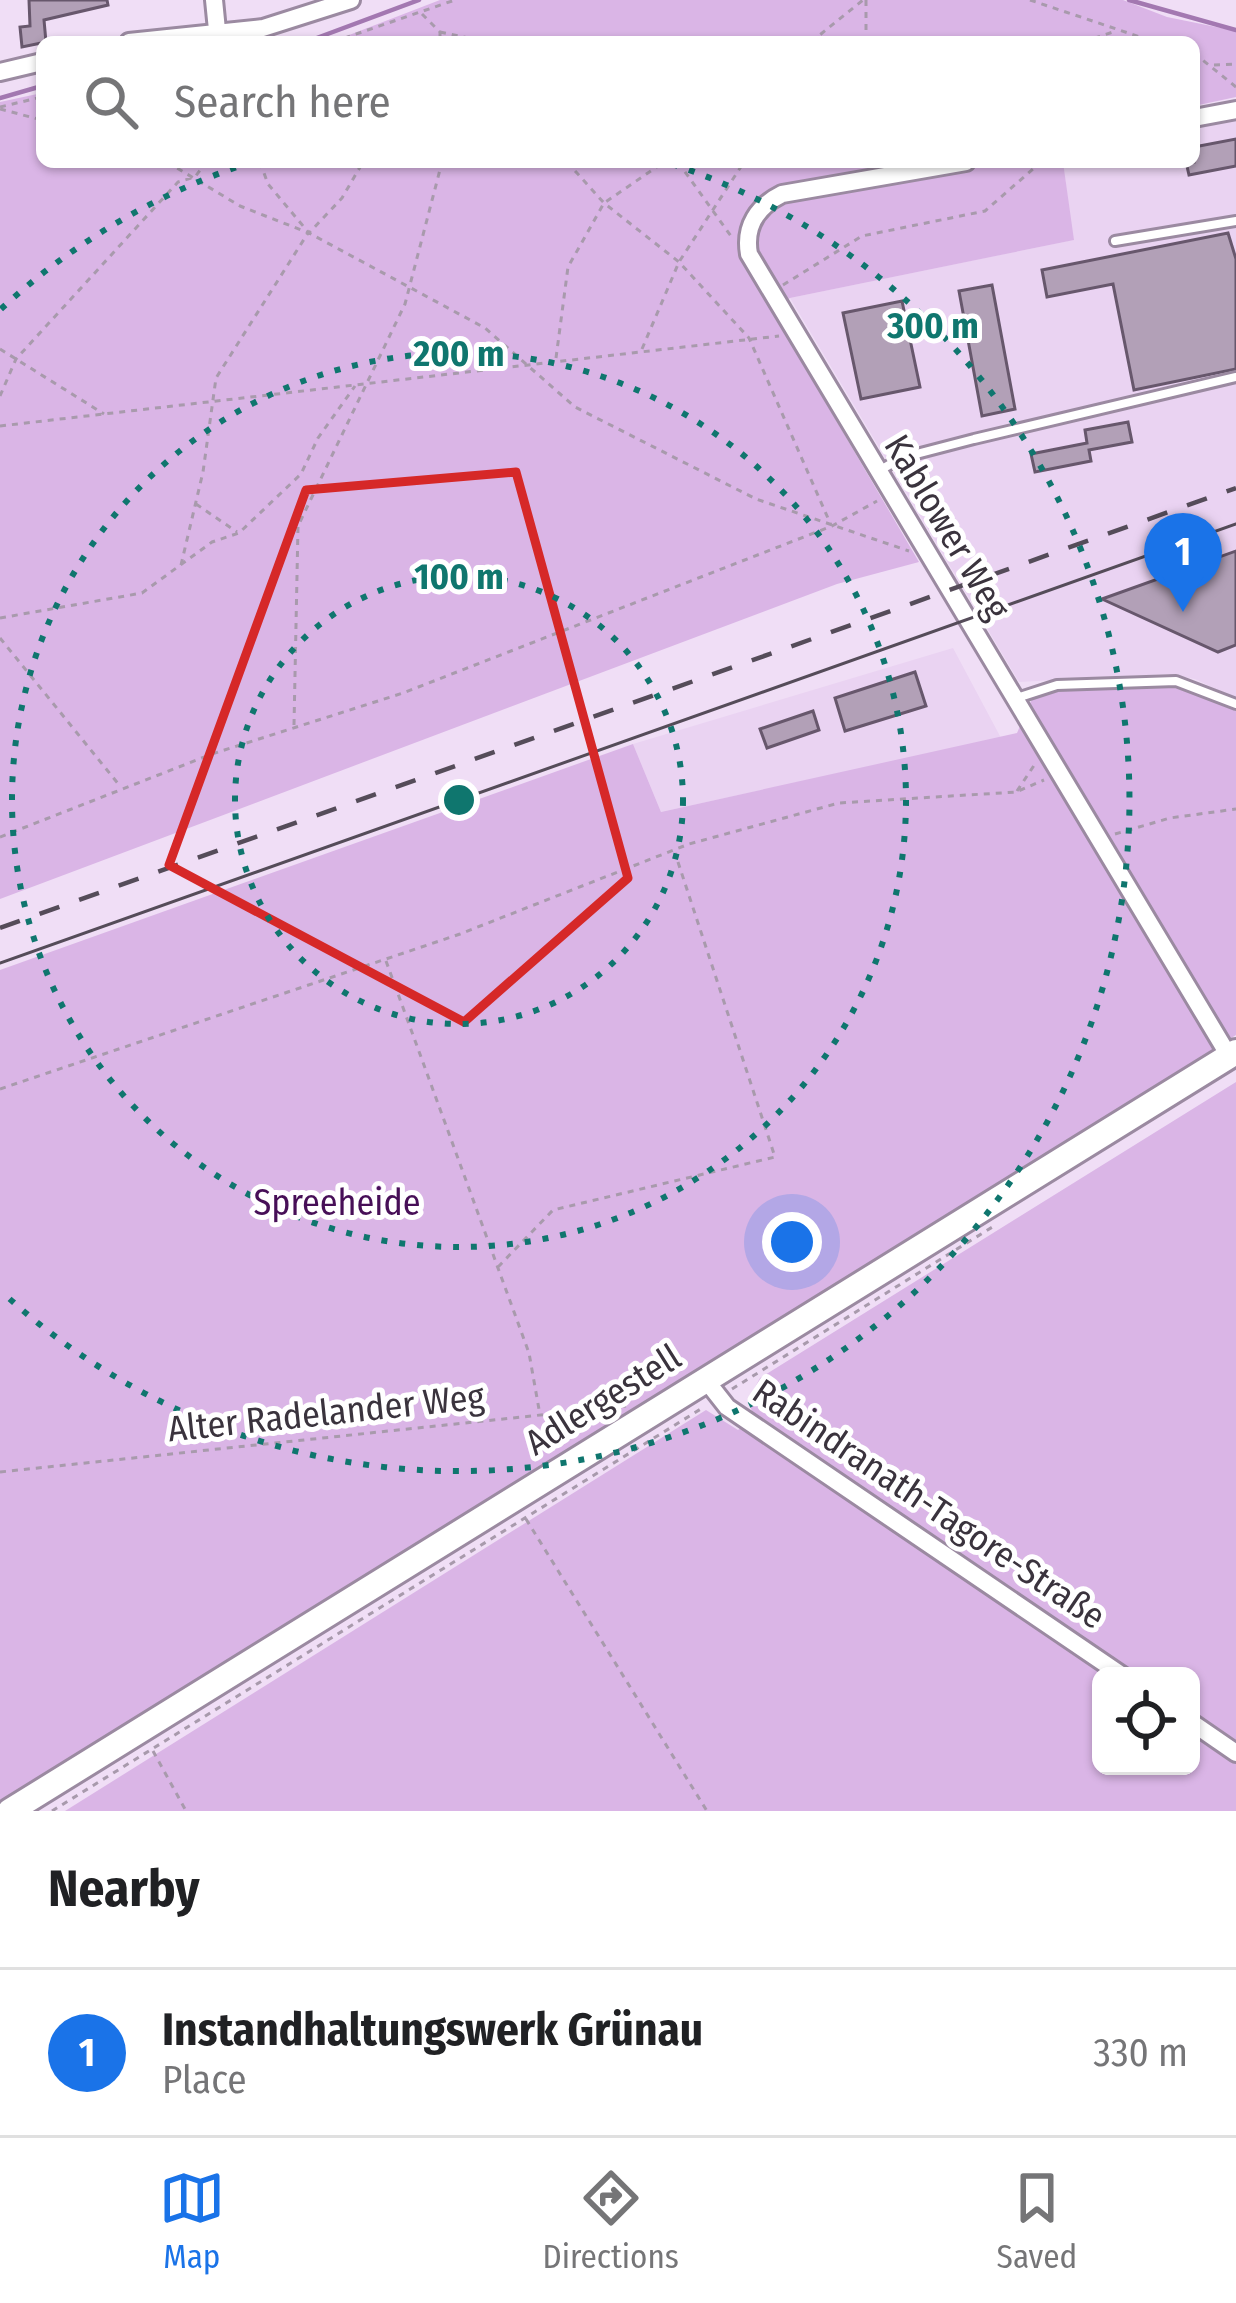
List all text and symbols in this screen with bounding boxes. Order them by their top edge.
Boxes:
search box [36,36,1200,168]
icon: search [78,69,144,135]
text: Search here [174,75,391,129]
text: 300 m [886,304,979,348]
text: 200 m [413,332,504,376]
street label: Kablower Weg [875,427,1019,627]
pin: 1 [1144,513,1222,612]
text: 100 m [414,555,504,599]
centre of rings [438,779,480,821]
park label: Spreeheide [253,1181,421,1225]
your location [762,1212,822,1272]
street label: Adlergestell [517,1335,689,1465]
street label: Rabindranath-Tagore-Straße [744,1370,1114,1638]
street label: Alter Radelander Weg [166,1375,486,1451]
map controls [1092,1667,1200,1775]
button: locate [1092,1667,1200,1775]
text: Nearby [48,1858,200,1920]
text: Instandhaltungswerk Grünau [162,2003,703,2057]
text: 1 [79,2030,95,2076]
text: 330 m [1093,2030,1188,2076]
text: Place [162,2057,246,2103]
tab: Map [159,2165,225,2277]
tab: Directions [542,2165,679,2277]
tab: Saved [997,2165,1077,2277]

